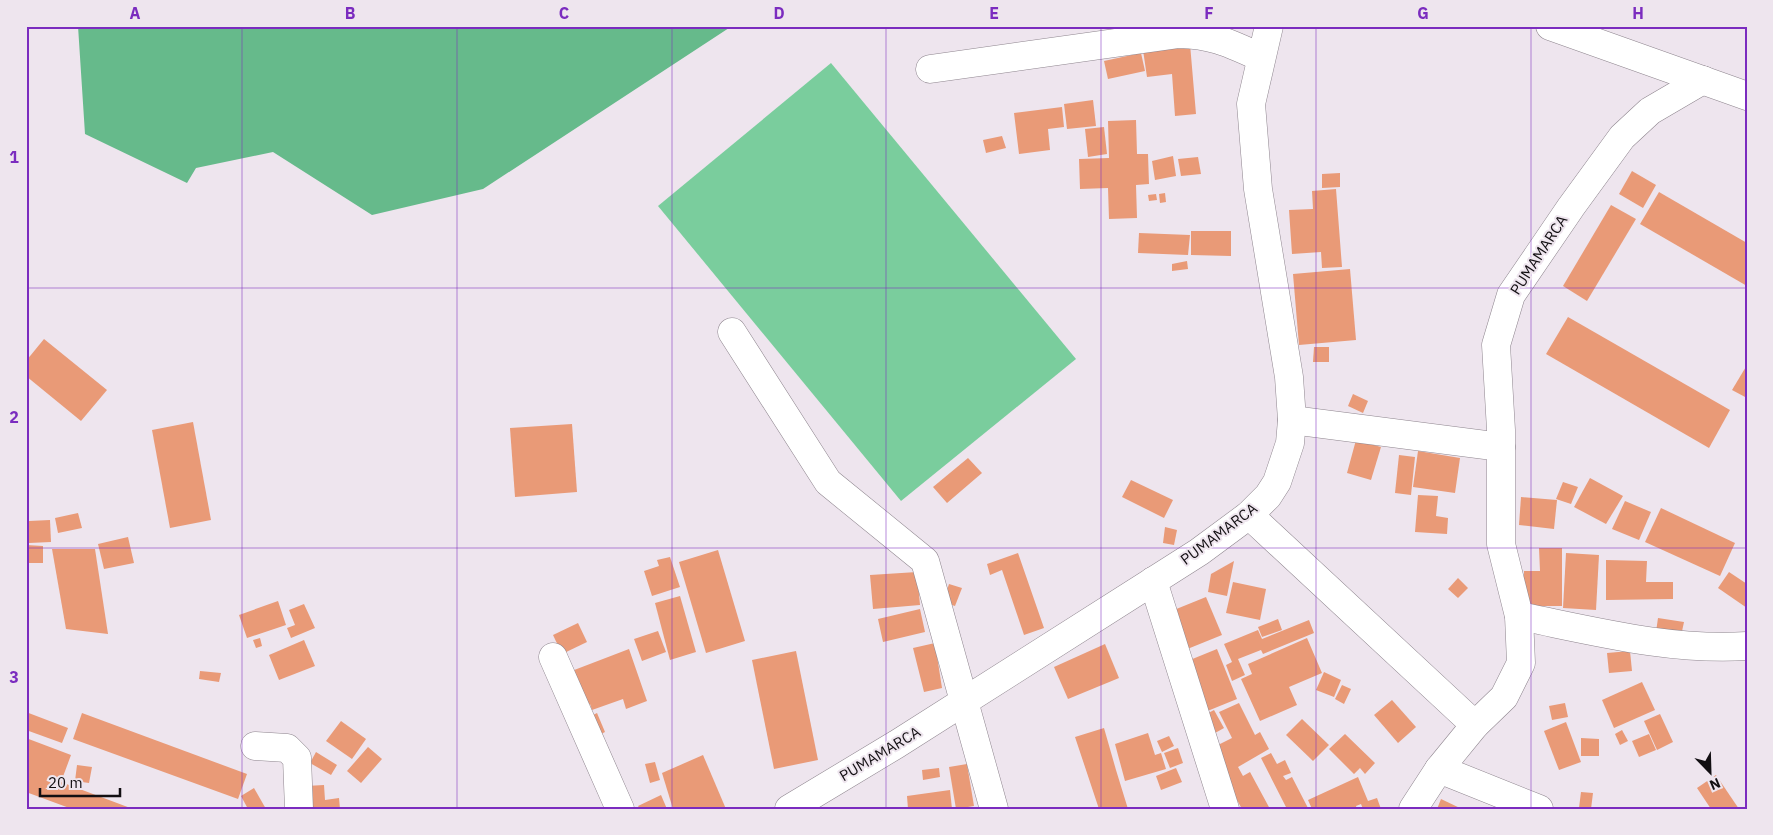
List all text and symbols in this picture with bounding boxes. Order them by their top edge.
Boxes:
text: A [130,3,141,23]
text: B [345,3,356,23]
text: C [559,3,569,23]
text: D [773,3,785,23]
text: E [989,3,999,23]
text: F [1204,3,1214,23]
text: G [1417,3,1429,23]
text: H [1632,3,1644,23]
text: 1 [9,147,19,167]
street label: PUMAMARCA [1506,211,1572,298]
text: 2 [9,407,19,427]
street label: PUMAMARCA [1177,498,1261,569]
text: 3 [9,667,19,687]
street label: PUMAMARCA [836,722,924,785]
north arrow [1686,748,1736,798]
scale bar [40,765,120,797]
text: 20 m [48,773,83,792]
text: N [1707,774,1723,794]

